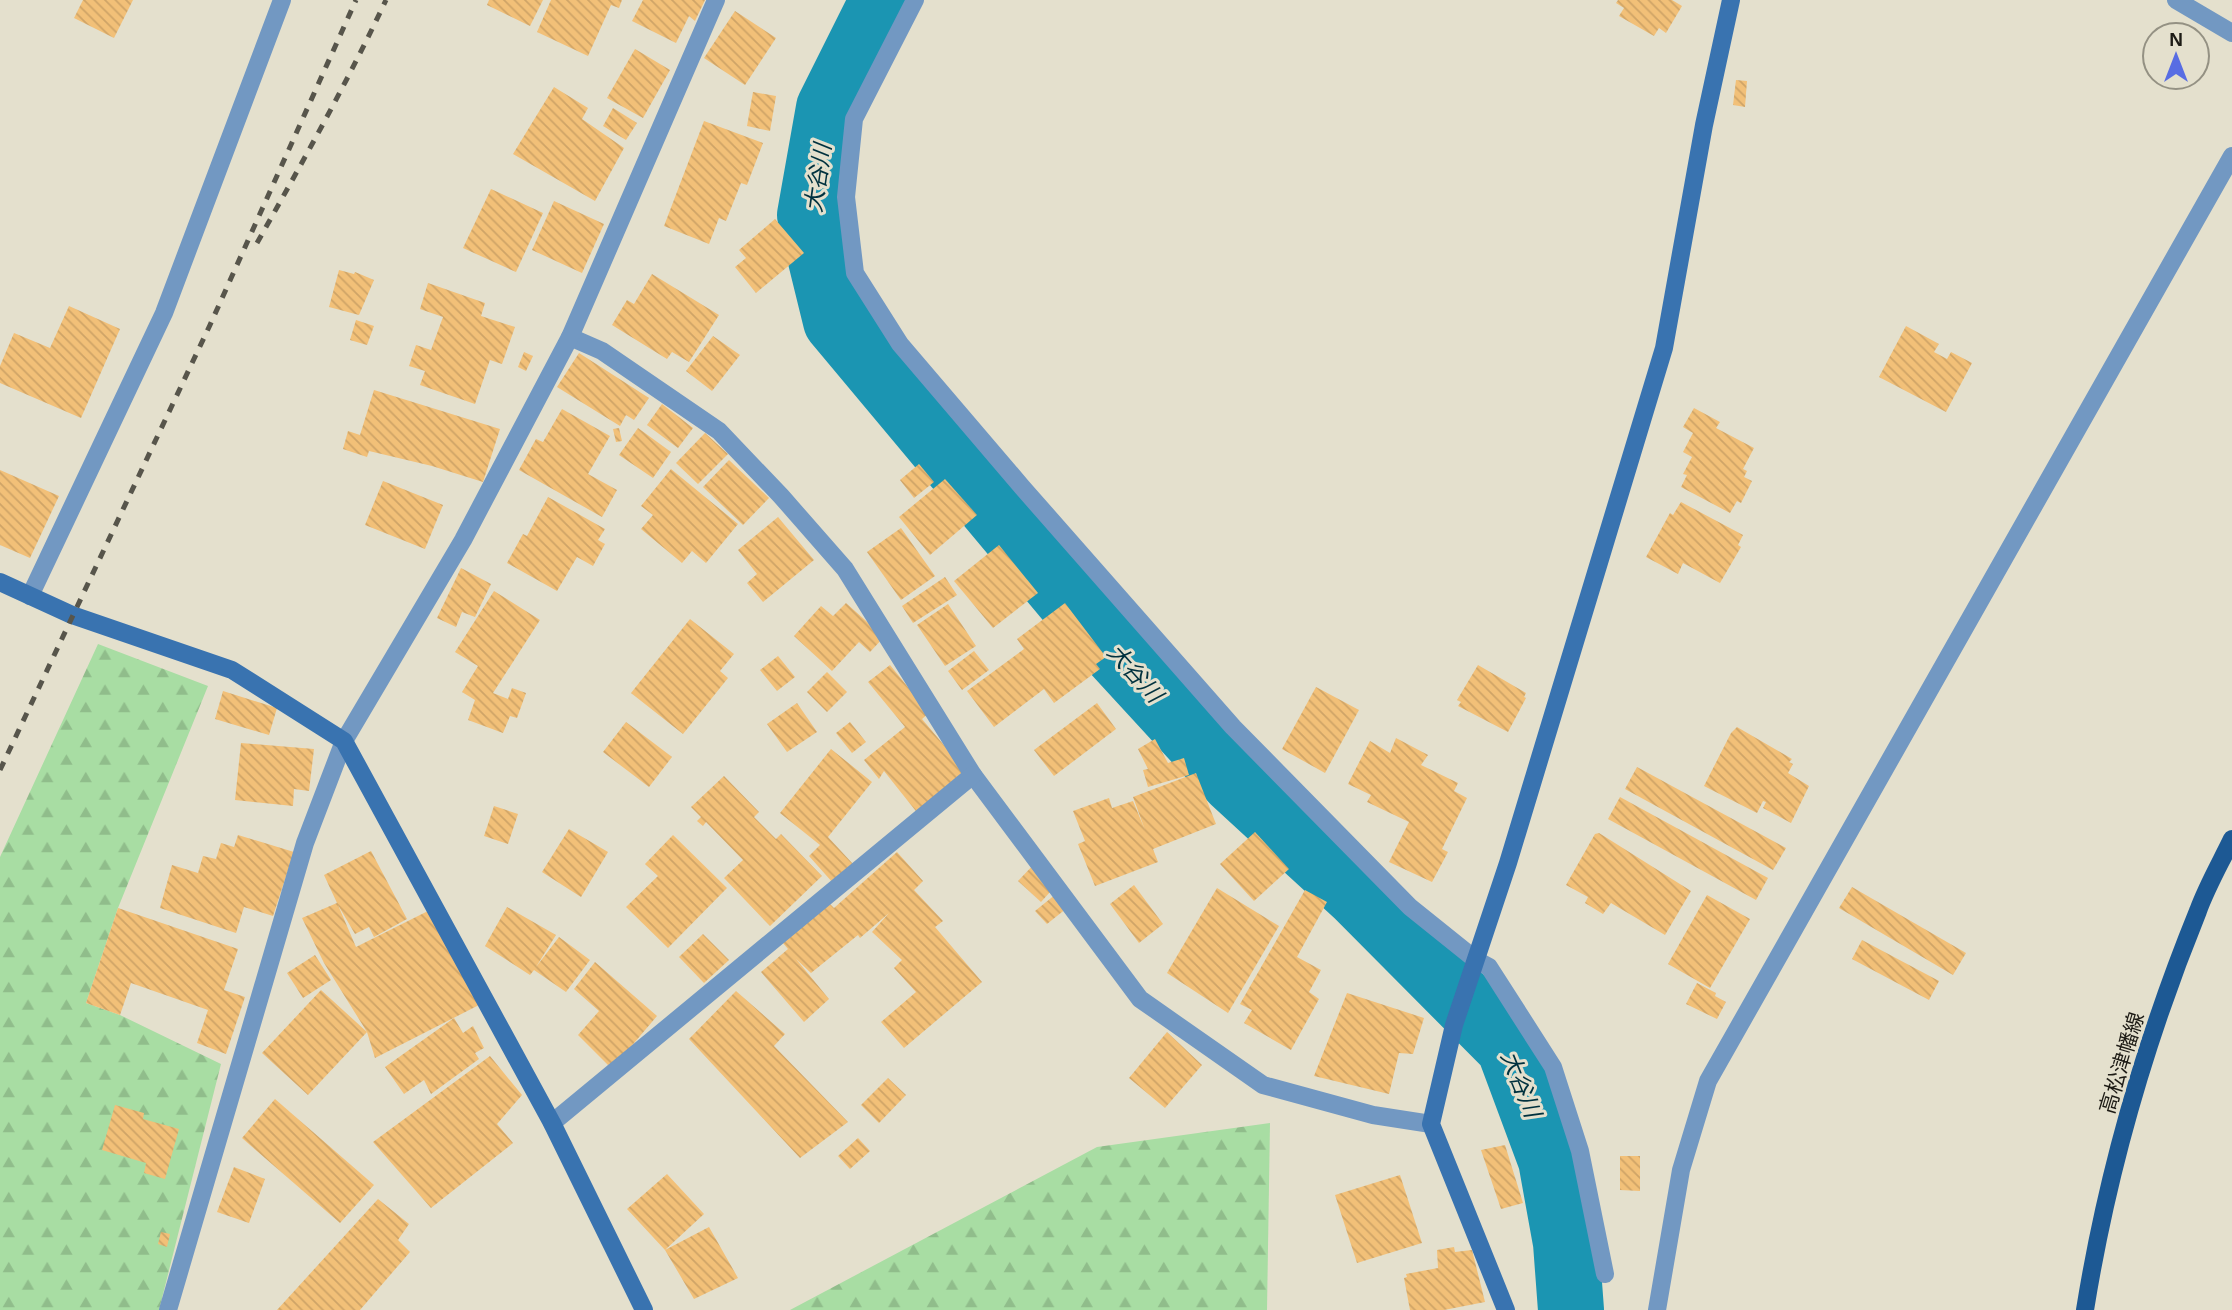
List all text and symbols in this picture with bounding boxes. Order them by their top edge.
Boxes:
north arrow [2141,21,2211,91]
text: N [2169,29,2183,50]
water label: 大谷川 [800,139,836,214]
water label: 大谷川 [1102,639,1170,710]
street label: 高松津幡線 [2095,1009,2148,1116]
water label: 大谷川 [1496,1047,1547,1124]

